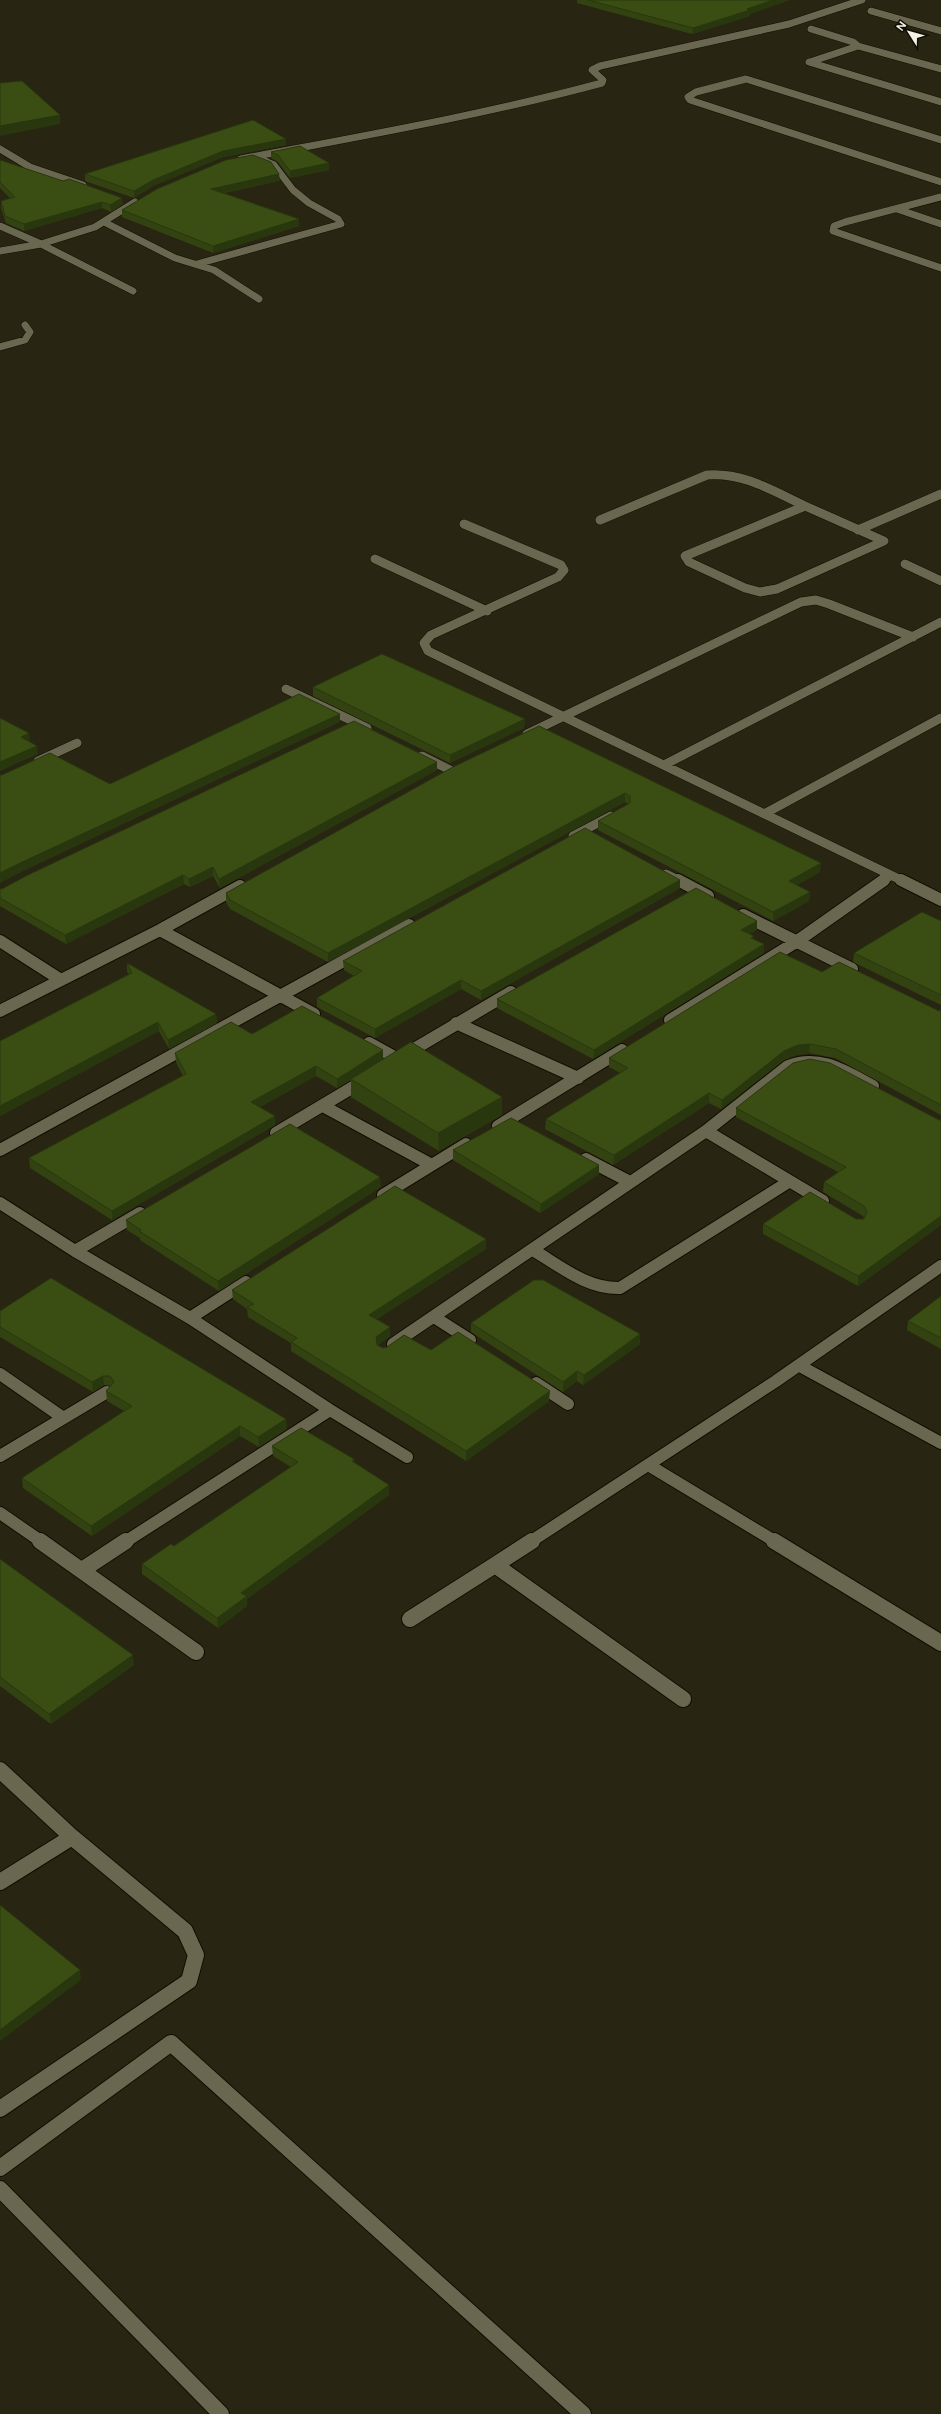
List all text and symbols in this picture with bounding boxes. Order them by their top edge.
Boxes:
north arrow [889,12,929,52]
text: N [894,19,909,34]

